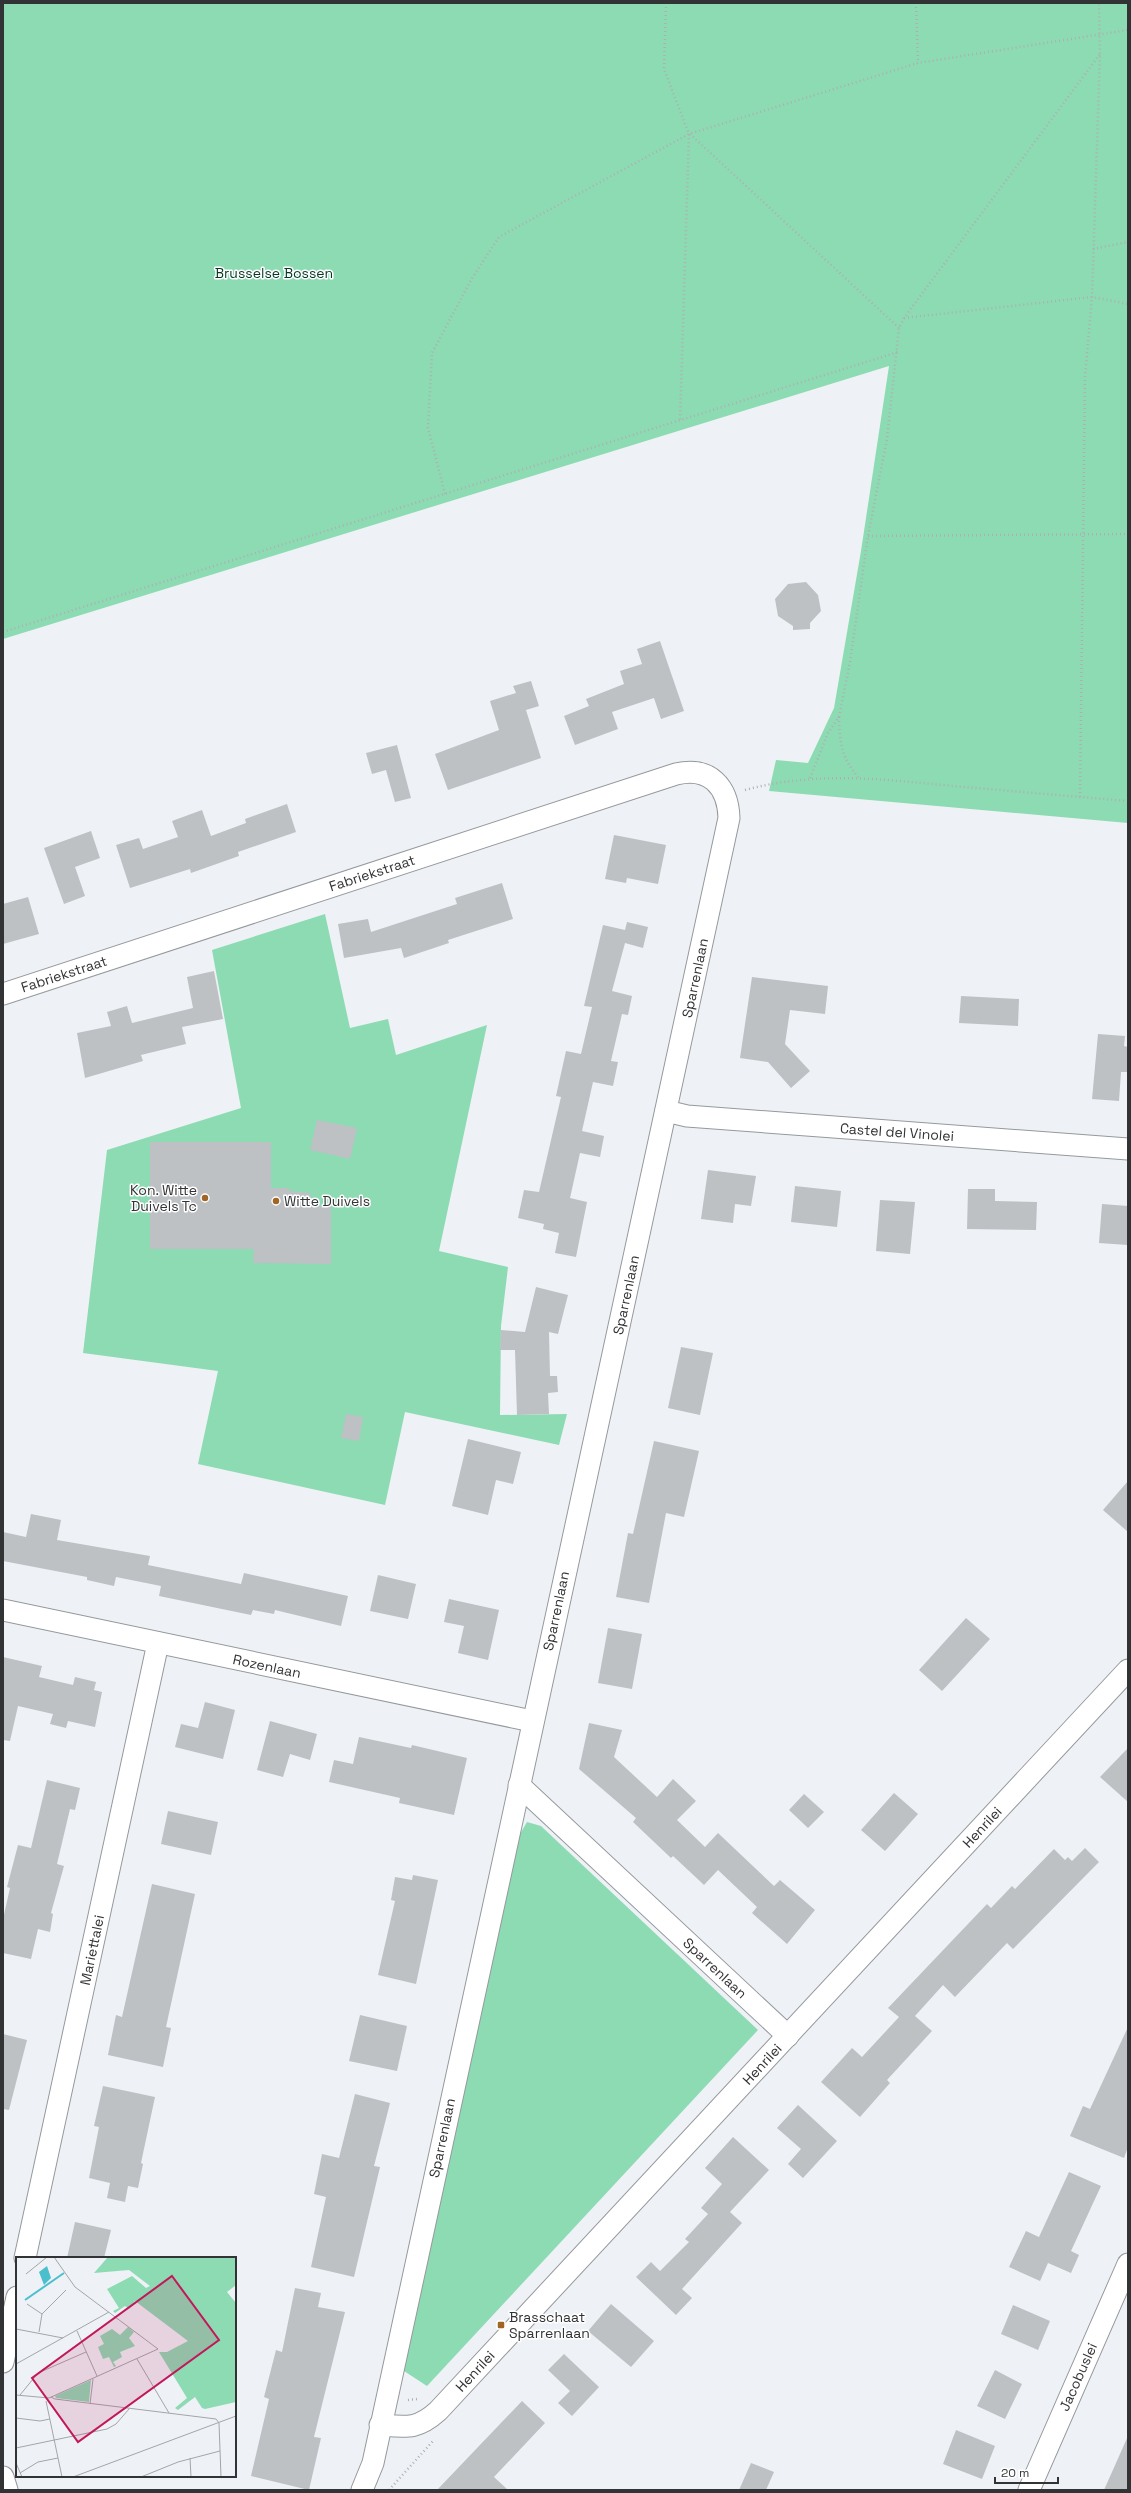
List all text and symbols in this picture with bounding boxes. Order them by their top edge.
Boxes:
park label: Brusselse Bossen [215,264,333,282]
street label: Fabriekstraat [327,851,417,895]
street label: Sparrenlaan [678,937,712,1019]
street label: Fabriekstraat [19,952,109,996]
street label: Castel del Vinolei [839,1119,955,1145]
place label: Kon. Witte Duivels Tc [130,1181,197,1215]
place label: Witte Duivels [284,1192,370,1210]
marker: Kon. Witte Duivels Tc [200,1193,210,1203]
marker: Witte Duivels [271,1196,281,1206]
street label: Sparrenlaan [609,1254,643,1336]
street label: Sparrenlaan [539,1570,573,1652]
street label: Rozenlaan [231,1650,303,1682]
street label: Henrilei [958,1803,1006,1851]
street label: Mariettalei [76,1913,108,1987]
street label: Sparrenlaan [679,1934,751,2002]
street label: Henrilei [738,2040,786,2088]
street label: Sparrenlaan [425,2097,459,2179]
inset map [16,2257,236,2477]
place label: Brasschaat Sparrenlaan [509,2308,590,2342]
marker: Brasschaat Sparrenlaan [496,2320,506,2330]
street label: Jacobuslei [1055,2340,1101,2414]
street label: Henrilei [451,2347,499,2395]
scale bar [995,2459,1058,2485]
text: 20 m [1001,2465,1029,2481]

